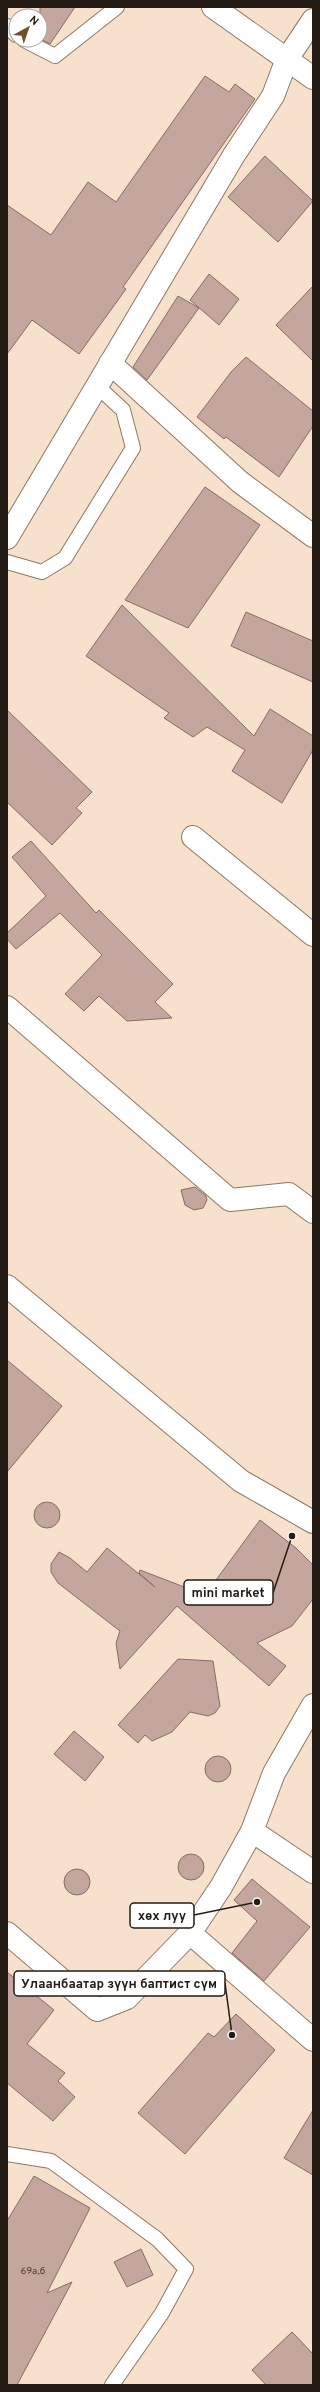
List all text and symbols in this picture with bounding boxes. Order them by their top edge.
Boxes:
north arrow [8,8,48,48]
text: N [26,13,41,29]
callout: mini market [184,1580,273,1605]
text: mini market [192,1586,265,1602]
callout: хөх луу [130,1903,194,1928]
text: хөх луу [138,1909,187,1925]
callout: Улаанбаатар зүүн баптист сүм [14,1971,225,1996]
text: Улаанбаатар зүүн баптист сүм [21,1977,217,1993]
house number: 69a,б [21,2265,46,2278]

